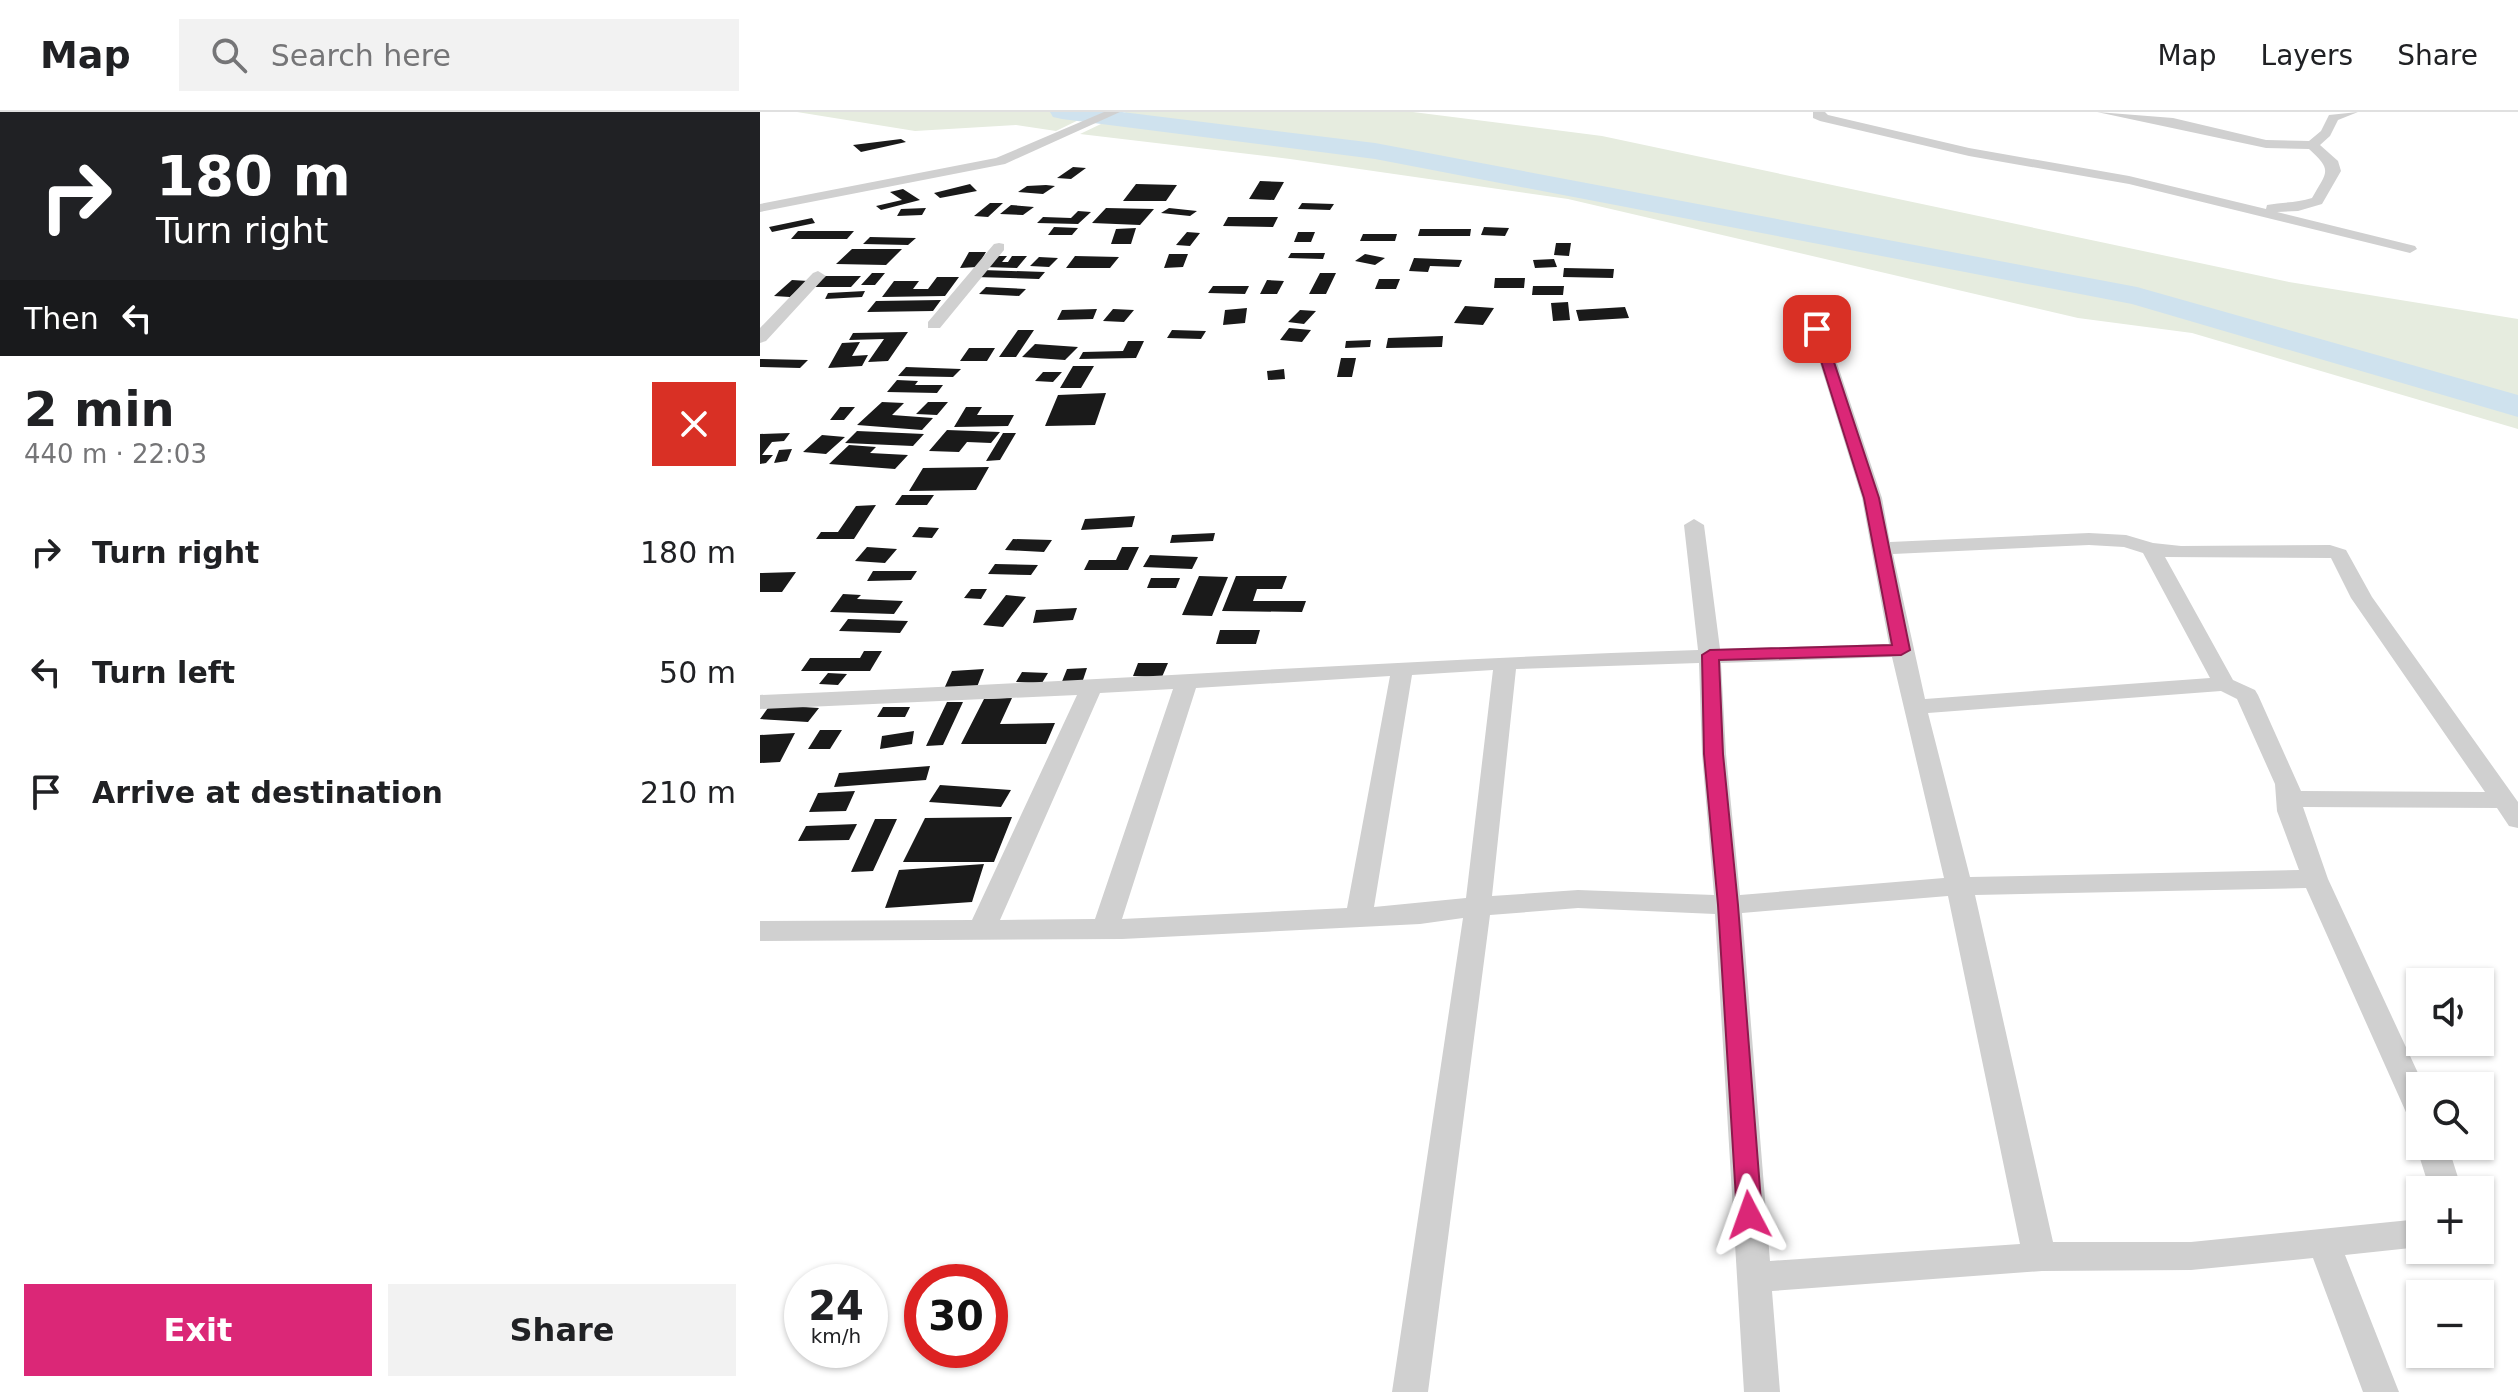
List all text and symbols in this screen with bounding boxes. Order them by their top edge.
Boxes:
search box [179,19,739,91]
text: Map [40,33,131,77]
icon: search [207,33,251,77]
text: Search here [271,38,451,73]
text: Map [2157,39,2217,72]
text: Layers [2261,39,2353,72]
text: Share [2397,39,2478,72]
text: 180 m [156,143,351,208]
icon: right [24,144,128,248]
text: Turn right [156,210,328,251]
pin [1783,295,1851,363]
icon: left [115,296,159,340]
text: Then [24,301,99,336]
icon: arrive [1795,307,1839,351]
text: 2 min [24,381,175,437]
button: close [652,382,736,466]
text: 440 m · 22:03 [24,439,207,469]
icon: right [24,530,68,574]
text: Turn right [92,535,259,570]
text: 180 m [640,535,736,570]
icon: left [24,650,68,694]
text: Turn left [92,655,235,690]
text: 50 m [659,655,736,690]
icon: arrive [24,770,68,814]
text: Arrive at destination [92,775,443,810]
text: 210 m [640,775,736,810]
map controls [2406,968,2494,1368]
button: sound [2406,968,2494,1056]
button: search [2406,1072,2494,1160]
position arrow [1707,1173,1791,1257]
button: + [2406,1176,2494,1264]
speed limit sign: 30 [904,1264,1008,1368]
button: − [2406,1280,2494,1368]
text: 24 [808,1283,864,1329]
button: Exit [24,1284,372,1376]
button: Share [388,1284,736,1376]
text: km/h [811,1324,861,1348]

